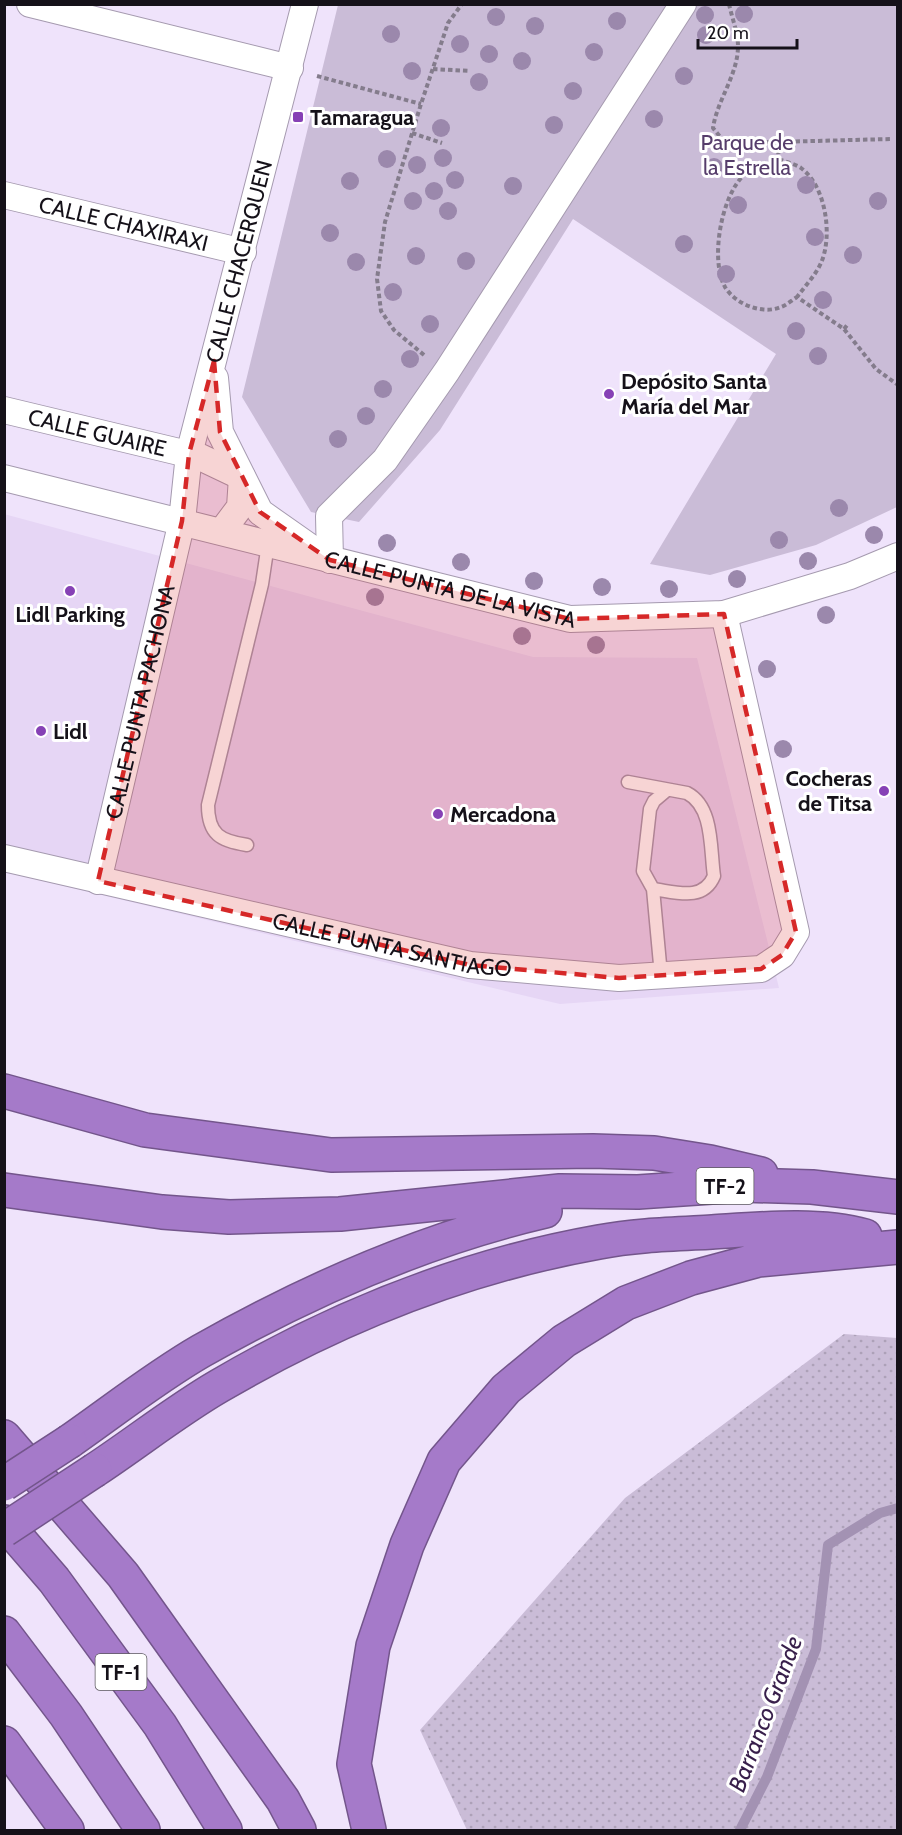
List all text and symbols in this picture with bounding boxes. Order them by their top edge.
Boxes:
scale bar [698,12,797,50]
text: 20 m [707,22,749,44]
place label: Tamaragua [310,104,414,131]
marker: Tamaragua [291,110,305,124]
park label: Parque de la Estrella [701,129,793,181]
street label: CALLE CHACERQUEN [200,157,278,366]
street label: CALLE CHAXIRAXI [36,190,211,257]
place label: Depósito Santa María del Mar [621,368,767,420]
marker: Depósito Santa María del Mar [602,387,616,401]
street label: CALLE GUAIRE [25,403,169,462]
street label: CALLE PUNTA DE LA VISTA [322,545,579,634]
street label: CALLE PUNTA PACHONA [99,582,180,822]
marker: Lidl Parking [63,584,77,598]
place label: Lidl Parking [15,601,125,628]
place label: Lidl [53,718,88,745]
marker: Lidl [34,724,48,738]
place label: Cocheras de Titsa [785,765,872,817]
marker: Cocheras de Titsa [877,784,891,798]
place label: Mercadona [450,801,556,828]
marker: Mercadona [431,807,445,821]
street label: CALLE PUNTA SANTIAGO [270,907,513,982]
road number: TF-2 [696,1168,754,1204]
water label: Barranco Grande [722,1632,808,1796]
road number: TF-1 [96,1654,146,1690]

